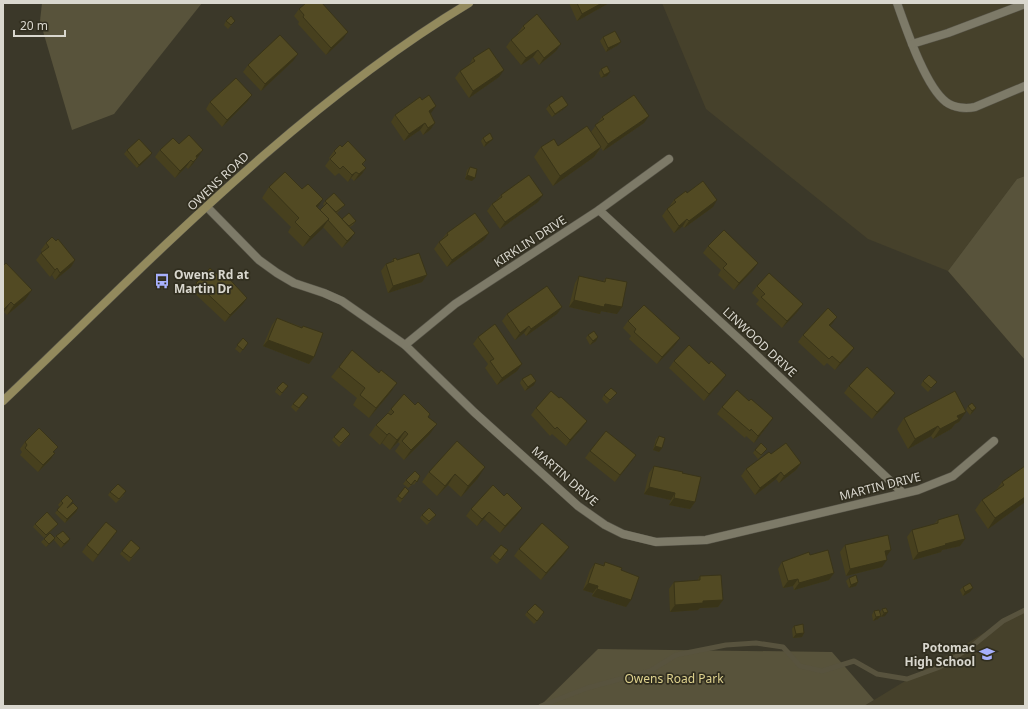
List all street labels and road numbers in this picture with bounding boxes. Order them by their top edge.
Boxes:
street label: OWENS ROAD [183,148,253,214]
street label: KIRKLIN DRIVE [491,211,569,271]
street label: LINWOOD DRIVE [719,303,801,381]
street label: MARTIN DRIVE [528,442,602,510]
street label: MARTIN DRIVE [838,468,922,504]

